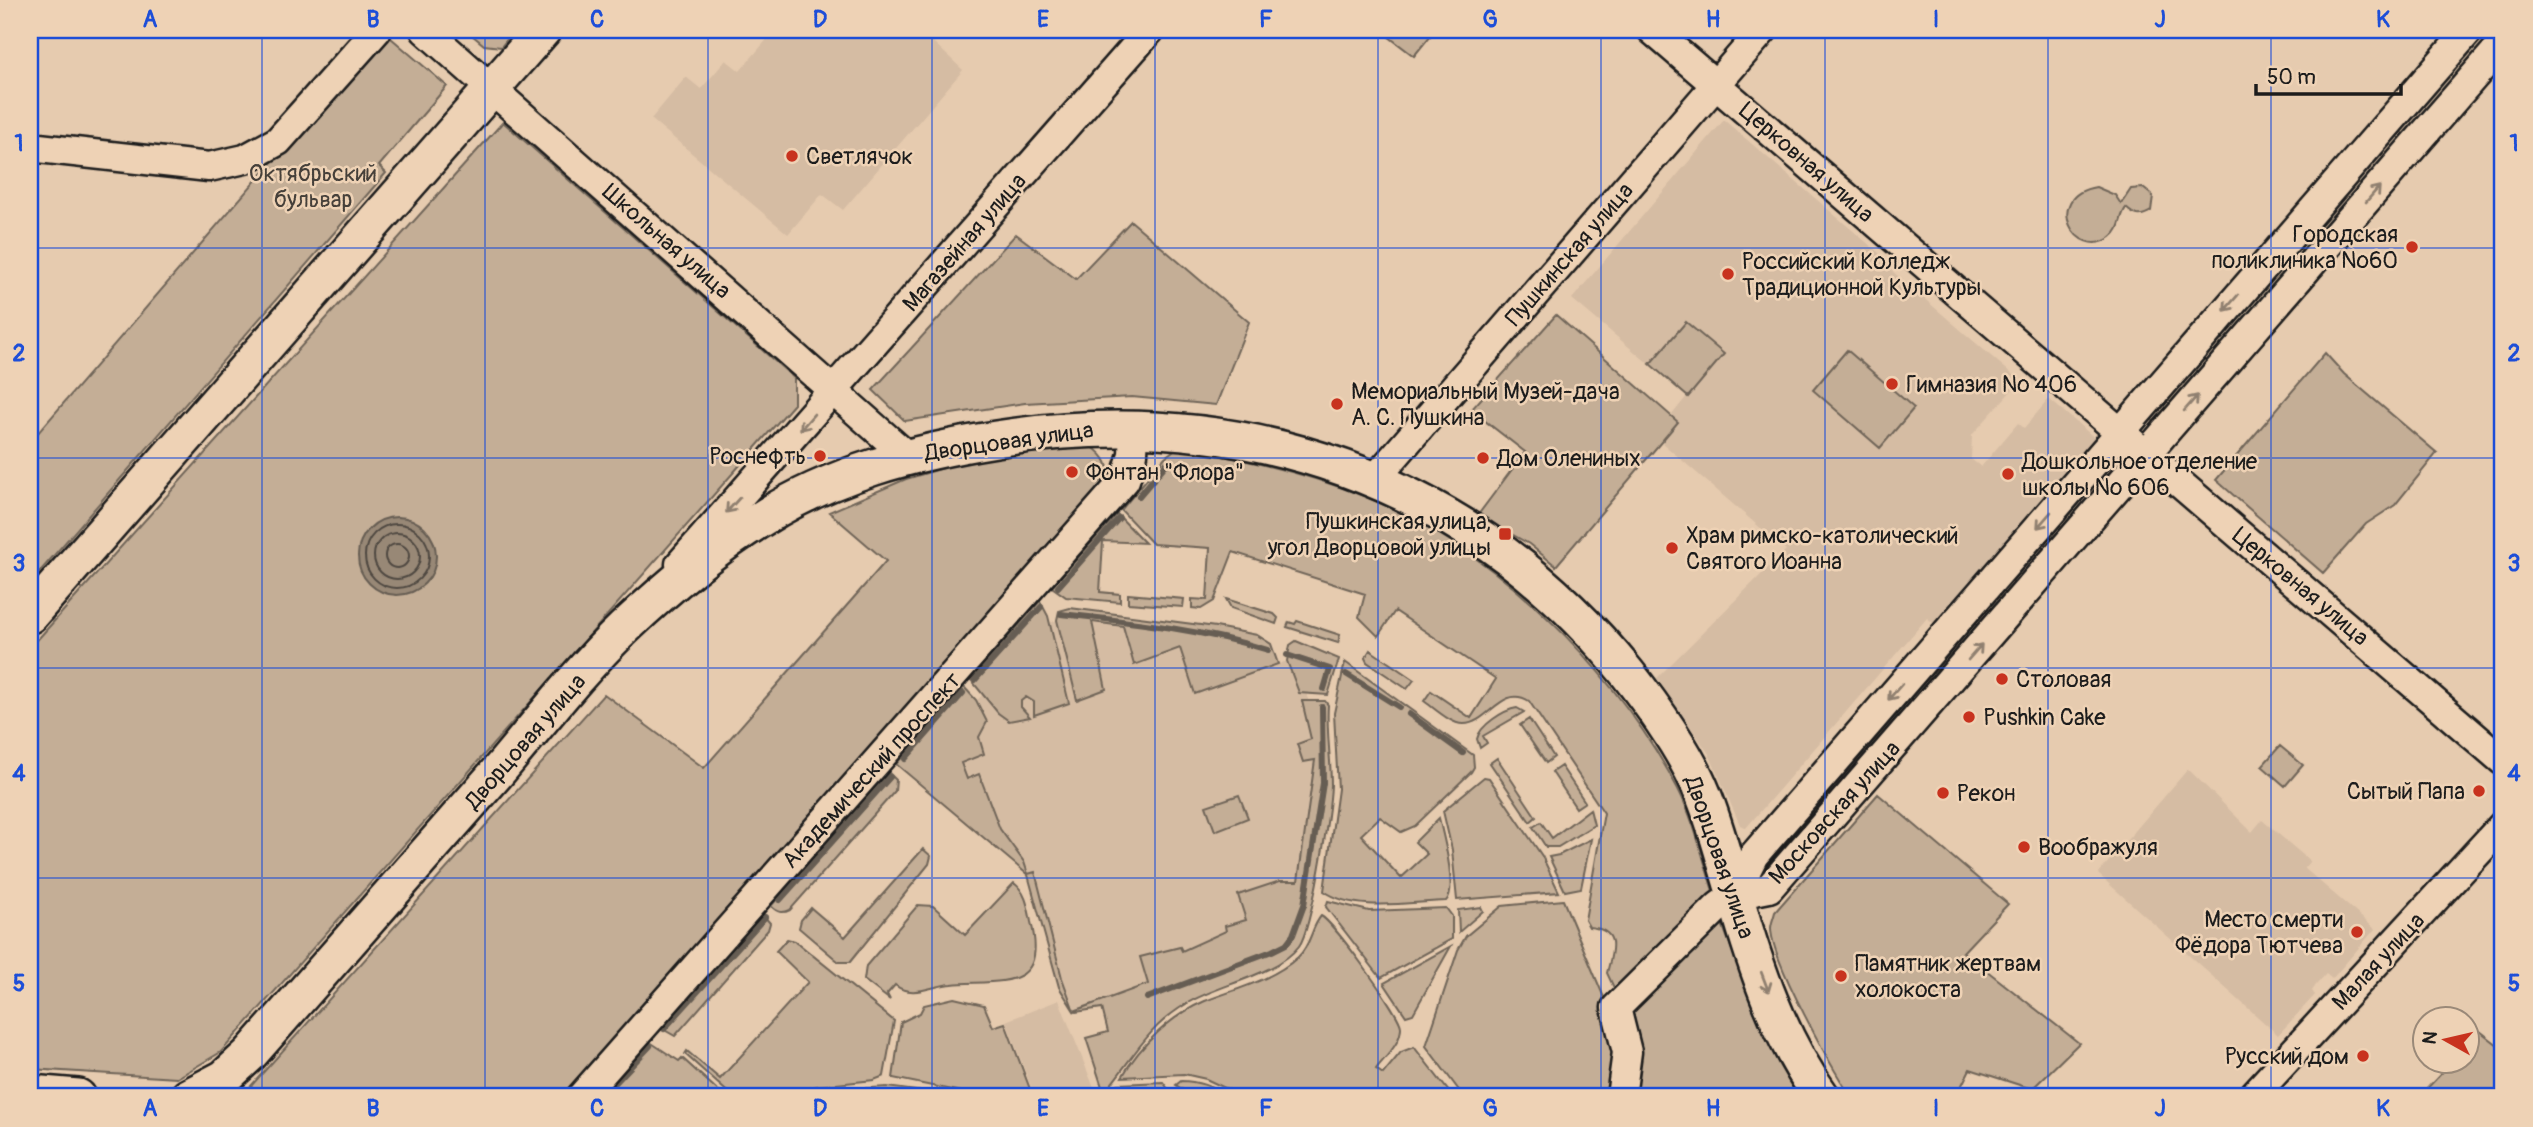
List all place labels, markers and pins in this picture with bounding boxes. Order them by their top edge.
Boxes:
place label: Светлячок [806,142,913,171]
marker: Светлячок [784,148,800,164]
place label: Городская поликлиника №60 [2211,220,2398,275]
marker: Городская поликлиника №60 [2404,239,2420,255]
place label: Российский Колледж Традиционной Культуры [1742,247,1981,302]
marker: Российский Колледж Традиционной Культуры [1720,266,1736,282]
place label: Гимназия № 406 [1906,370,2077,399]
marker: Гимназия № 406 [1884,376,1900,392]
place label: Мемориальный Музей-дача А. С. Пушкина [1351,377,1620,432]
marker: Мемориальный Музей-дача А. С. Пушкина [1329,396,1345,412]
place label: Роснефть [709,442,806,471]
place label: Дом Олениных [1496,444,1641,473]
place label: Дошкольное отделение школы № 606 [2021,447,2258,502]
marker: Роснефть [812,448,828,464]
marker: Дом Олениных [1475,450,1491,466]
place label: Фонтан "Флора" [1086,458,1244,487]
marker: Фонтан "Флора" [1064,464,1080,480]
marker: Дошкольное отделение школы № 606 [2000,466,2016,482]
place label: Пушкинская улица, угол Дворцовой улицы [1267,507,1491,562]
place label: Храм римско-католический Святого Иоанна [1686,521,1959,576]
marker: Пушкинская улица, угол Дворцовой улицы [1497,526,1513,542]
marker: Храм римско-католический Святого Иоанна [1664,540,1680,556]
place label: Столовая [2016,665,2111,694]
marker: Столовая [1994,671,2010,687]
place label: Pushkin Cake [1983,703,2106,732]
marker: Pushkin Cake [1961,709,1977,725]
place label: Сытый Папа [2347,777,2465,806]
place label: Рекон [1957,779,2015,808]
marker: Сытый Папа [2471,783,2487,799]
marker: Рекон [1935,785,1951,801]
place label: Воображуля [2038,833,2158,862]
marker: Воображуля [2016,839,2032,855]
place label: Место смерти Фёдора Тютчева [2175,905,2343,960]
marker: Место смерти Фёдора Тютчева [2349,924,2365,940]
place label: Памятник жертвам холокоста [1855,949,2041,1004]
marker: Памятник жертвам холокоста [1833,968,1849,984]
place label: Русский дом [2225,1042,2349,1071]
marker: Русский дом [2355,1048,2371,1064]

